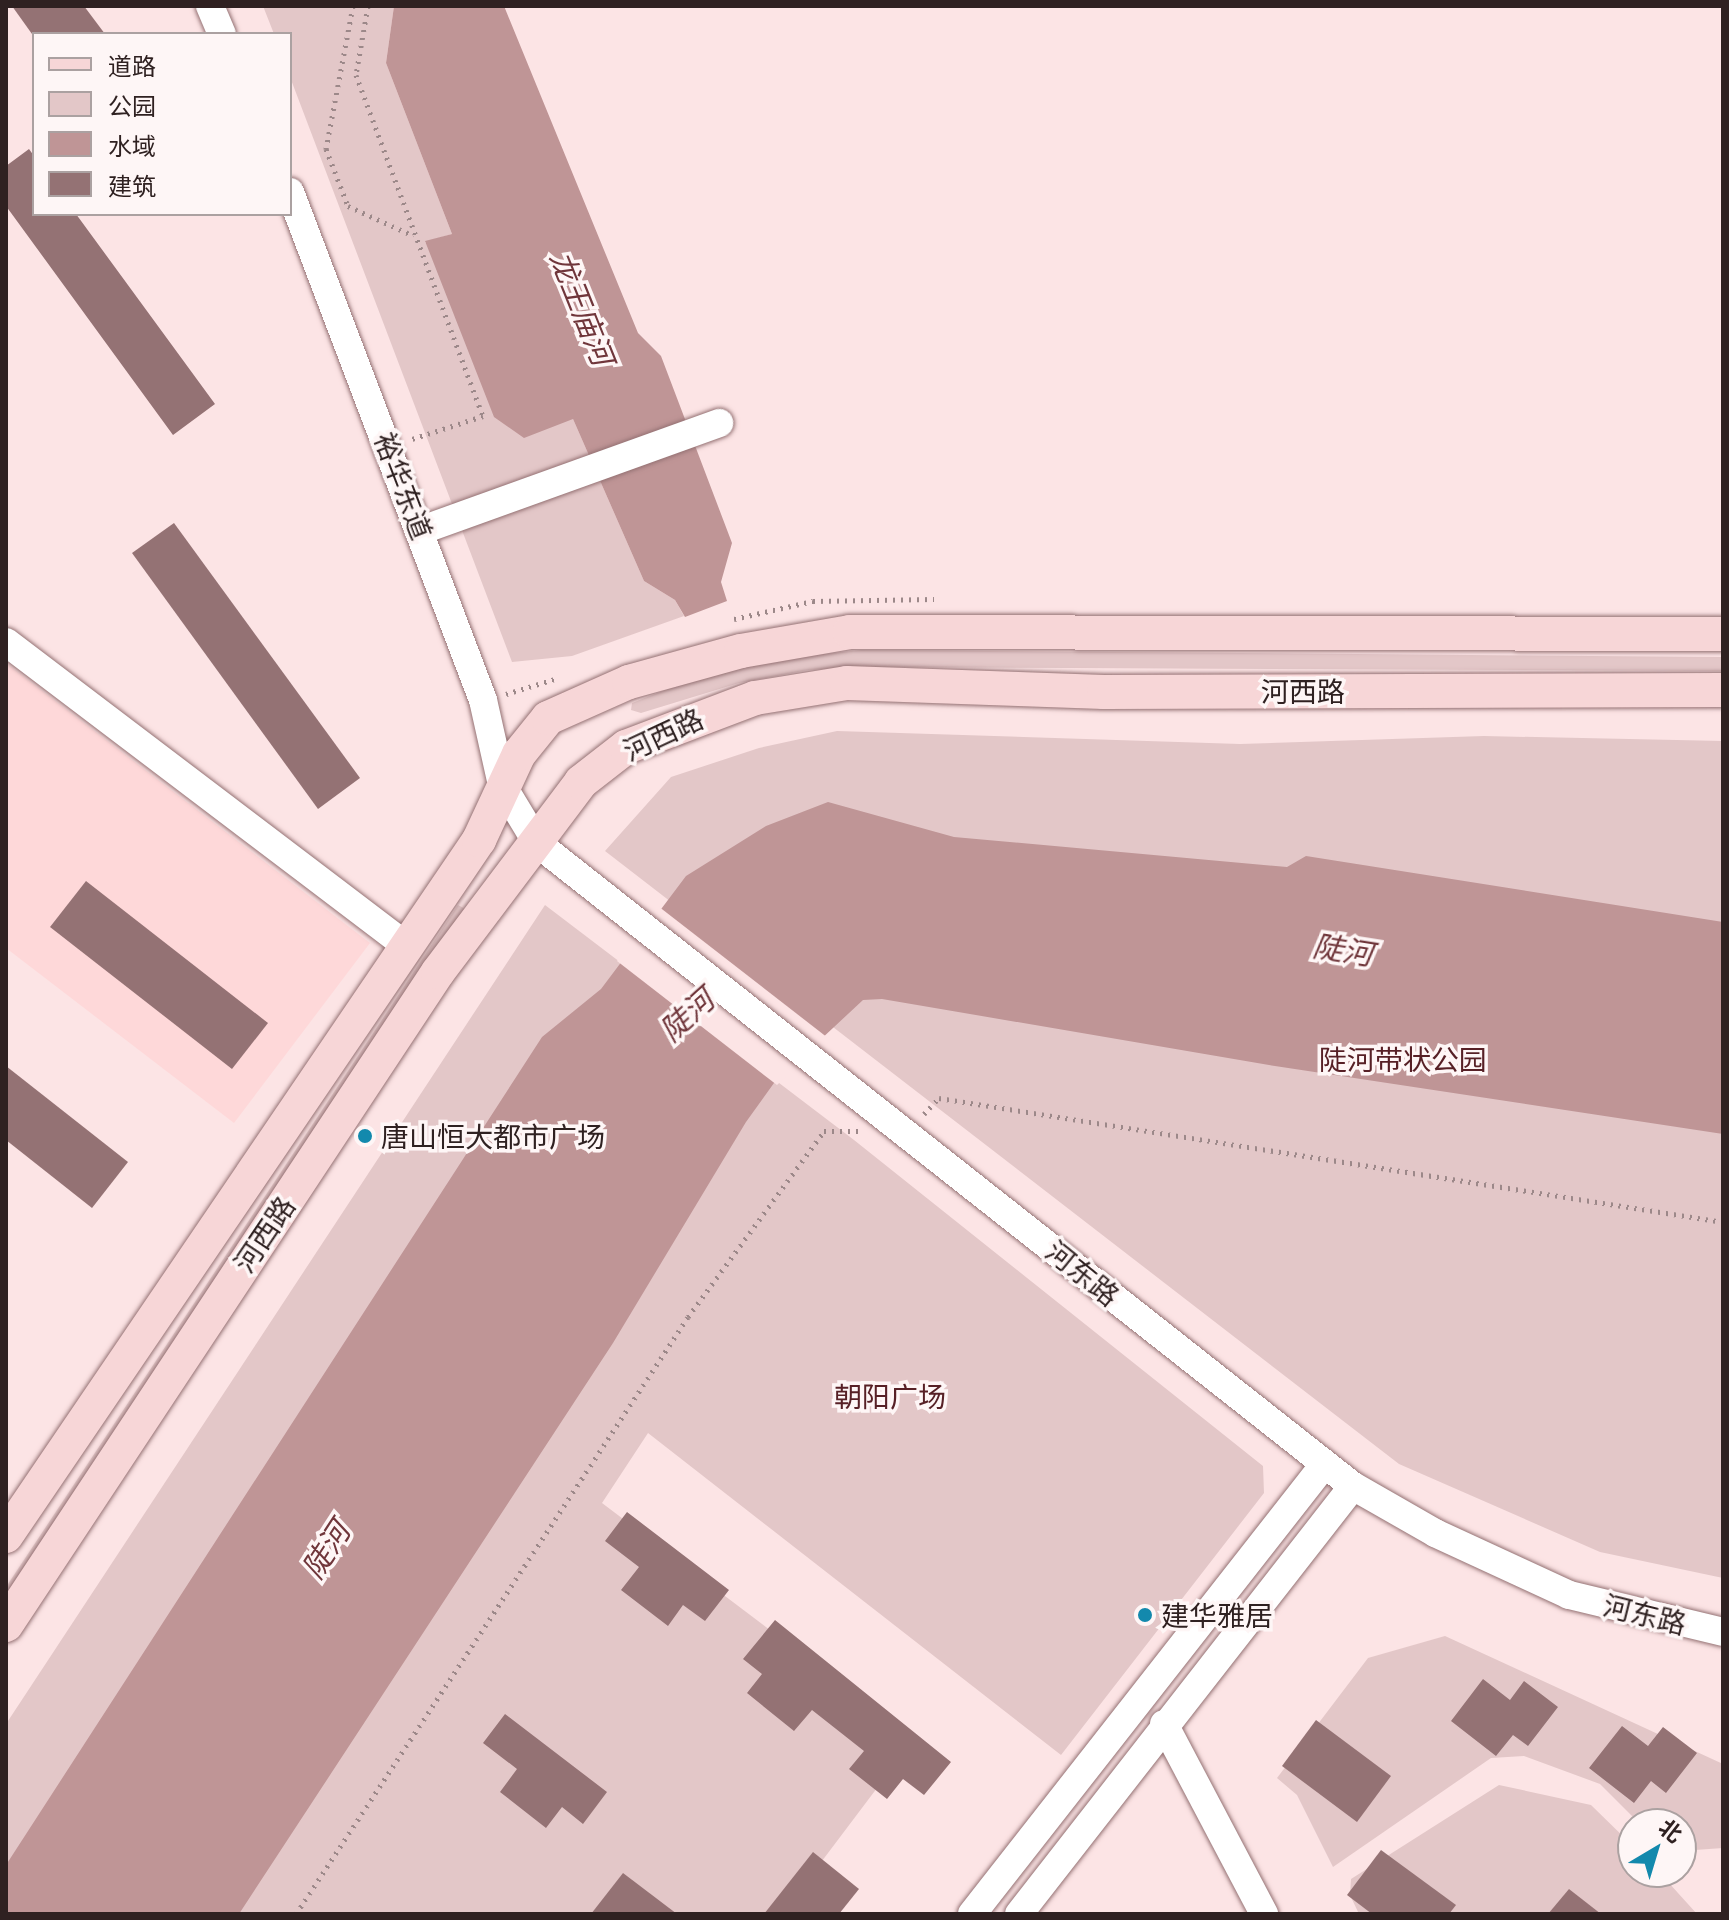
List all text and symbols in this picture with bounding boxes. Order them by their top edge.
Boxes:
legend [32,32,292,216]
text: 道路 [108,49,156,82]
text: 公园 [108,89,156,122]
text: 水域 [108,129,156,162]
text: 建筑 [108,169,156,202]
water label: 龙王庙河 [543,246,621,370]
street label: 裕华东道 [368,428,440,544]
street label: 河西路 [1261,674,1345,708]
street label: 河西路 [618,701,708,767]
water label: 陡河 [1311,928,1375,972]
water label: 陡河 [653,982,721,1048]
park label: 陡河带状公园 [1319,1042,1487,1076]
place label: 唐山恒大都市广场 [381,1119,605,1153]
marker: 唐山恒大都市广场 [356,1127,374,1145]
street label: 河西路 [227,1190,301,1278]
street label: 河东路 [1040,1234,1126,1312]
park label: 朝阳广场 [834,1379,946,1413]
water label: 陡河 [295,1515,357,1585]
street label: 河东路 [1600,1588,1690,1640]
place label: 建华雅居 [1161,1598,1273,1632]
marker: 建华雅居 [1136,1606,1154,1624]
north arrow [1617,1808,1697,1888]
text: 北 [1653,1812,1688,1849]

